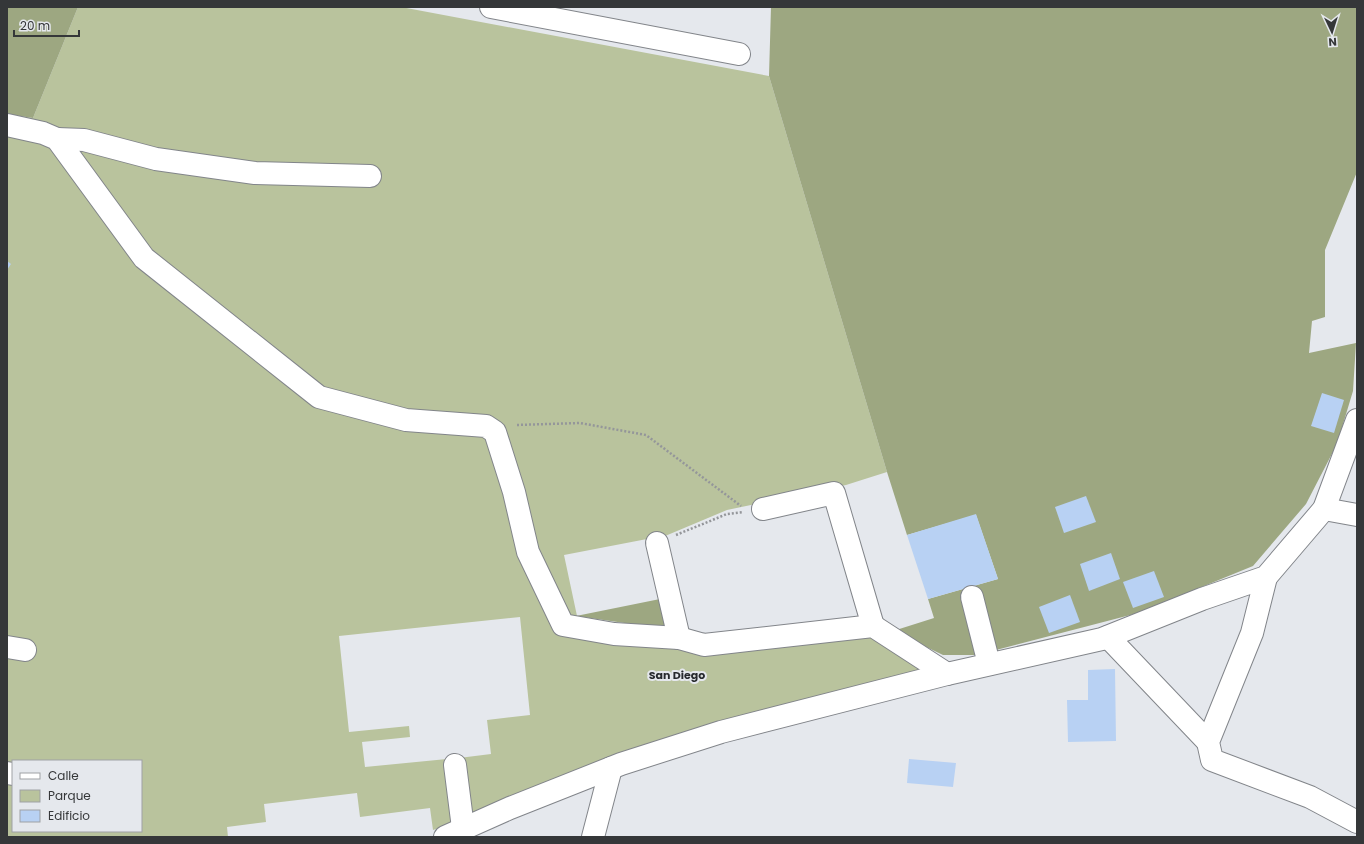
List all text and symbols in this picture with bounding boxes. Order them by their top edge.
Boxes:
scale bar [14,12,79,38]
north arrow [1312,12,1352,52]
text: 20 m [20,17,50,34]
text: N [1328,34,1337,50]
district label: San Diego [649,667,705,683]
legend [12,760,142,832]
text: Calle [48,767,79,784]
text: Parque [48,787,91,804]
text: Edificio [48,807,90,824]

